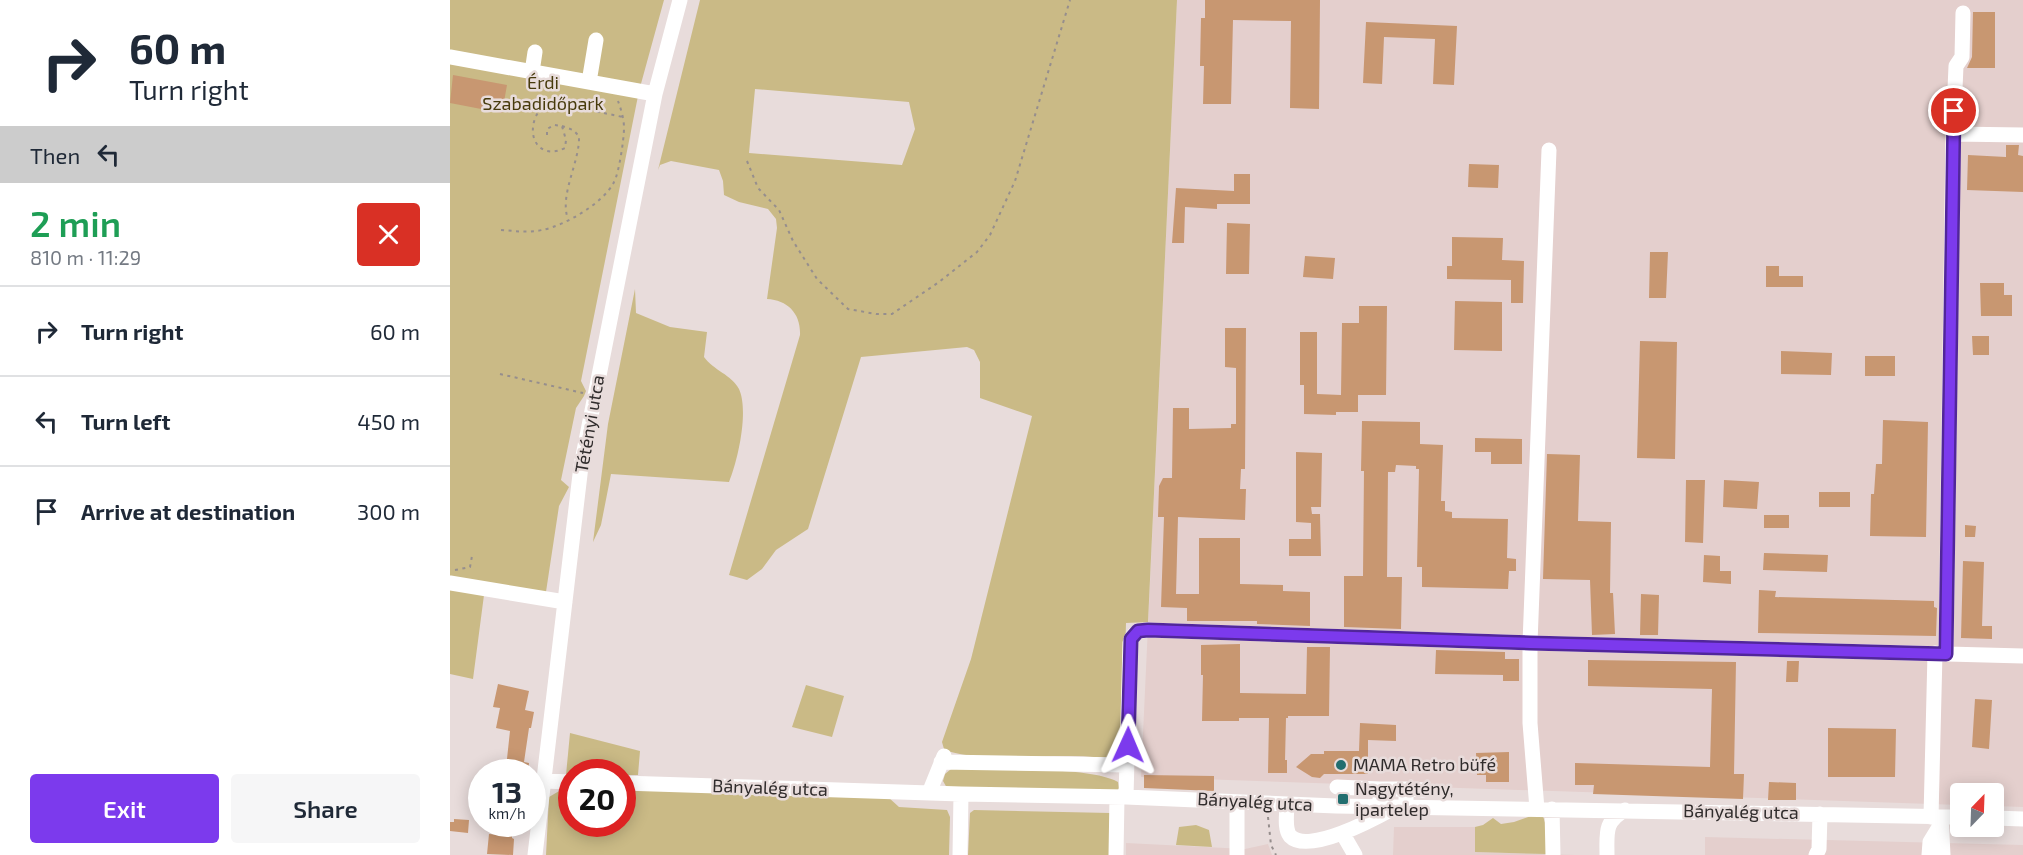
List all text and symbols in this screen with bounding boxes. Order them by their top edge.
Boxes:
text: 60 m [129,22,226,72]
icon: right [30,24,108,102]
park label: Érdi Szabadidőpark [482,71,604,114]
text: Turn right [129,73,249,105]
pin [1928,85,1979,136]
icon: arrive [1937,94,1970,127]
icon: left [92,138,125,171]
text: Then [30,142,80,168]
text: 2 min [30,201,121,244]
button: close [357,203,420,266]
text: 810 m · 11:29 [30,245,141,269]
icon: right [30,315,63,348]
text: Turn right [81,318,183,344]
text: 60 m [370,318,420,344]
street label: Tétényi utca [570,373,608,474]
icon: left [30,405,63,438]
text: Turn left [81,408,170,434]
text: 450 m [357,408,420,434]
icon: arrive [30,495,63,528]
text: Arrive at destination [81,498,295,524]
text: 300 m [357,498,420,524]
position arrow [1096,713,1160,777]
place label: MAMA Retro büfé [1353,753,1496,775]
marker: MAMA Retro büfé [1334,758,1348,772]
speed limit sign: 20 [558,759,636,837]
text: 13 [492,773,522,809]
button: Exit [30,774,219,843]
button: Share [231,774,420,843]
street label: Bányalég utca [712,774,828,800]
place label: Nagytétény, ipartelep [1355,777,1454,820]
north arrow [1950,783,2004,837]
map controls [1950,783,2004,837]
street label: Bányalég utca [1197,787,1313,815]
marker: Nagytétény, ipartelep [1336,792,1350,806]
street label: Bányalég utca [1683,799,1799,823]
text: km/h [488,804,526,822]

